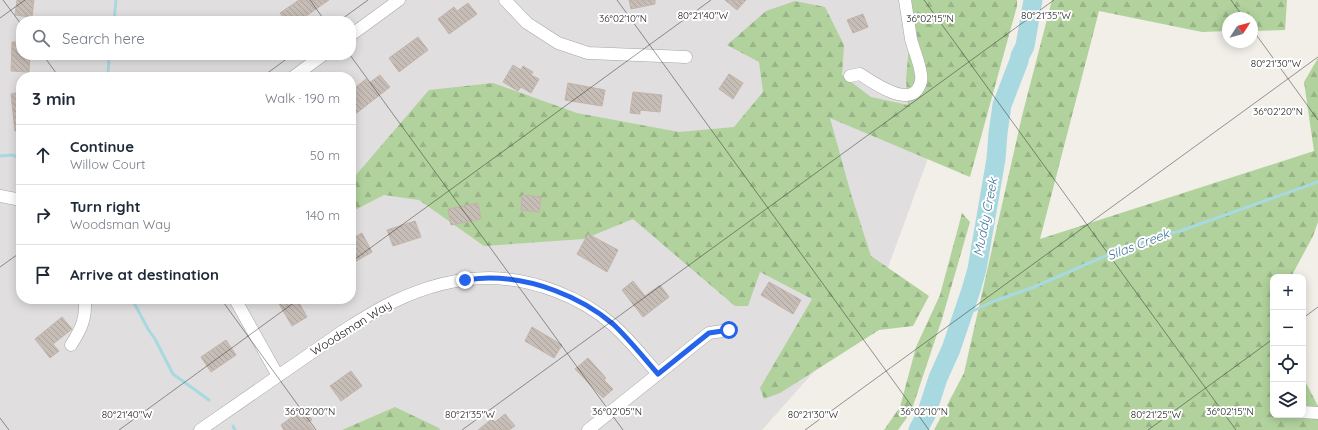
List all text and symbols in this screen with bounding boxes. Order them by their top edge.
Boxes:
text: 80°21'40"W [678,9,729,22]
text: 80°21'35"W [1021,9,1071,22]
text: 36°02'10"N [599,12,647,25]
text: 36°02'15"N [906,12,954,25]
north arrow [1222,12,1258,48]
search box [16,16,356,60]
icon: search [30,27,52,49]
text: Search here [62,29,145,48]
text: 80°21'30"W [1251,57,1302,70]
text: 3 min [32,88,76,109]
text: Walk · 190 m [265,90,340,106]
text: 36°02'20"N [1253,105,1303,118]
text: Continue [70,137,134,156]
icon: ahead [32,144,54,166]
text: 50 m [310,147,340,163]
text: Willow Court [70,156,146,172]
water label: Muddy Creek [970,175,1001,258]
text: Turn right [70,197,141,216]
icon: right [32,204,54,226]
text: 140 m [305,207,340,223]
text: Woodsman Way [70,216,171,232]
water label: Silas Creek [1105,224,1172,263]
icon: arrive [32,264,54,286]
text: Arrive at destination [70,265,219,284]
route end [456,271,474,289]
map controls [1270,274,1306,418]
button: + [1270,274,1306,310]
street label: Woodsman Way [307,297,394,359]
button: − [1270,310,1306,346]
route start [720,321,738,339]
button: locate [1270,346,1306,382]
button: layers [1270,382,1306,418]
text: 36°02'00"N [285,405,335,418]
text: 36°02'05"N [592,405,642,418]
text: 36°02'10"N [900,405,948,418]
text: 36°02'15"N [1206,405,1254,418]
text: 80°21'40"W [102,408,153,421]
text: 80°21'35"W [445,408,495,421]
text: 80°21'30"W [788,408,839,421]
text: 80°21'25"W [1131,408,1181,421]

